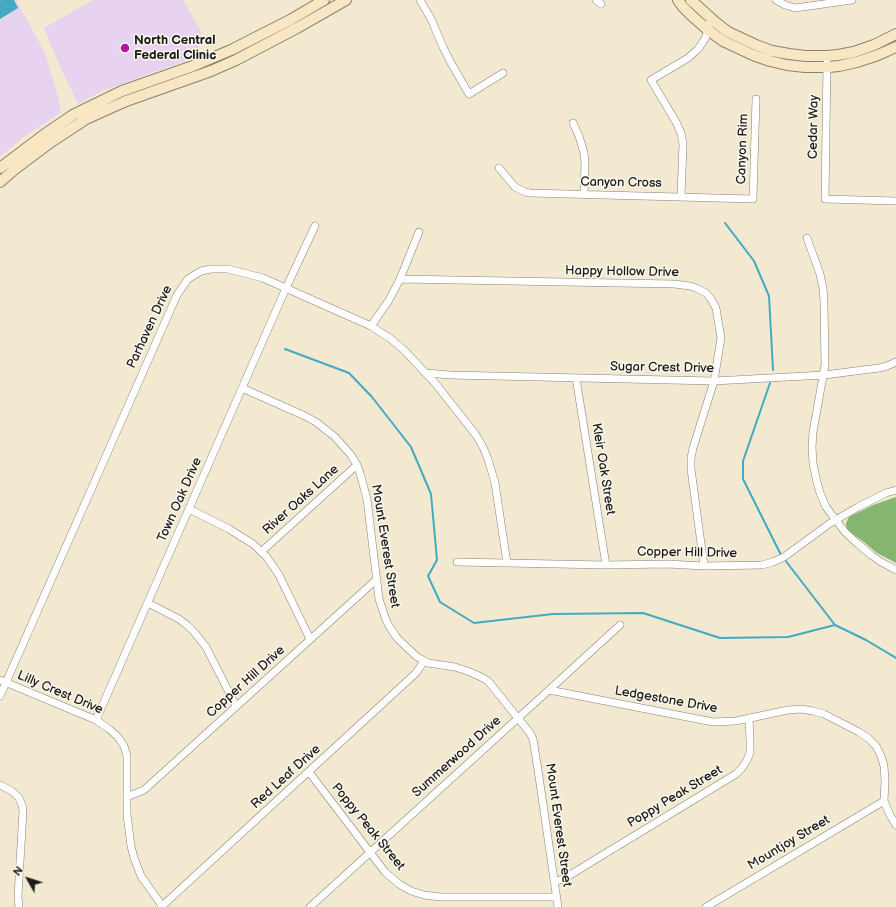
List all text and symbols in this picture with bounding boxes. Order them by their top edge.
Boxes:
place label: North Central Federal Clinic [134,33,216,64]
marker: North Central Federal Clinic [119,42,131,54]
street label: Cedar Way [806,95,822,159]
street label: Canyon Rim [734,113,752,185]
street label: Canyon Cross [580,174,662,192]
street label: Happy Hollow Drive [565,263,679,281]
street label: Parhaven Drive [124,283,176,371]
street label: Sugar Crest Drive [610,359,714,377]
street label: Kleir Oak Street [588,422,618,516]
street label: Town Oak Drive [154,455,206,545]
street label: River Oaks Lane [260,462,342,538]
street label: Mount Everest Street [368,483,402,609]
street label: Copper Hill Drive [637,544,737,562]
street label: Copper Hill Drive [204,643,288,721]
street label: Lilly Crest Drive [15,668,105,718]
street label: Ledgestone Drive [613,683,719,717]
street label: Summerwood Drive [409,713,505,801]
street label: Red Leaf Drive [248,742,324,812]
street label: Mount Everest Street [542,762,574,888]
street label: Poppy Peak Street [625,763,725,831]
street label: Poppy Peak Street [328,780,408,874]
street label: Mountjoy Street [745,812,833,874]
north arrow [8,859,48,899]
text: N [11,864,26,878]

